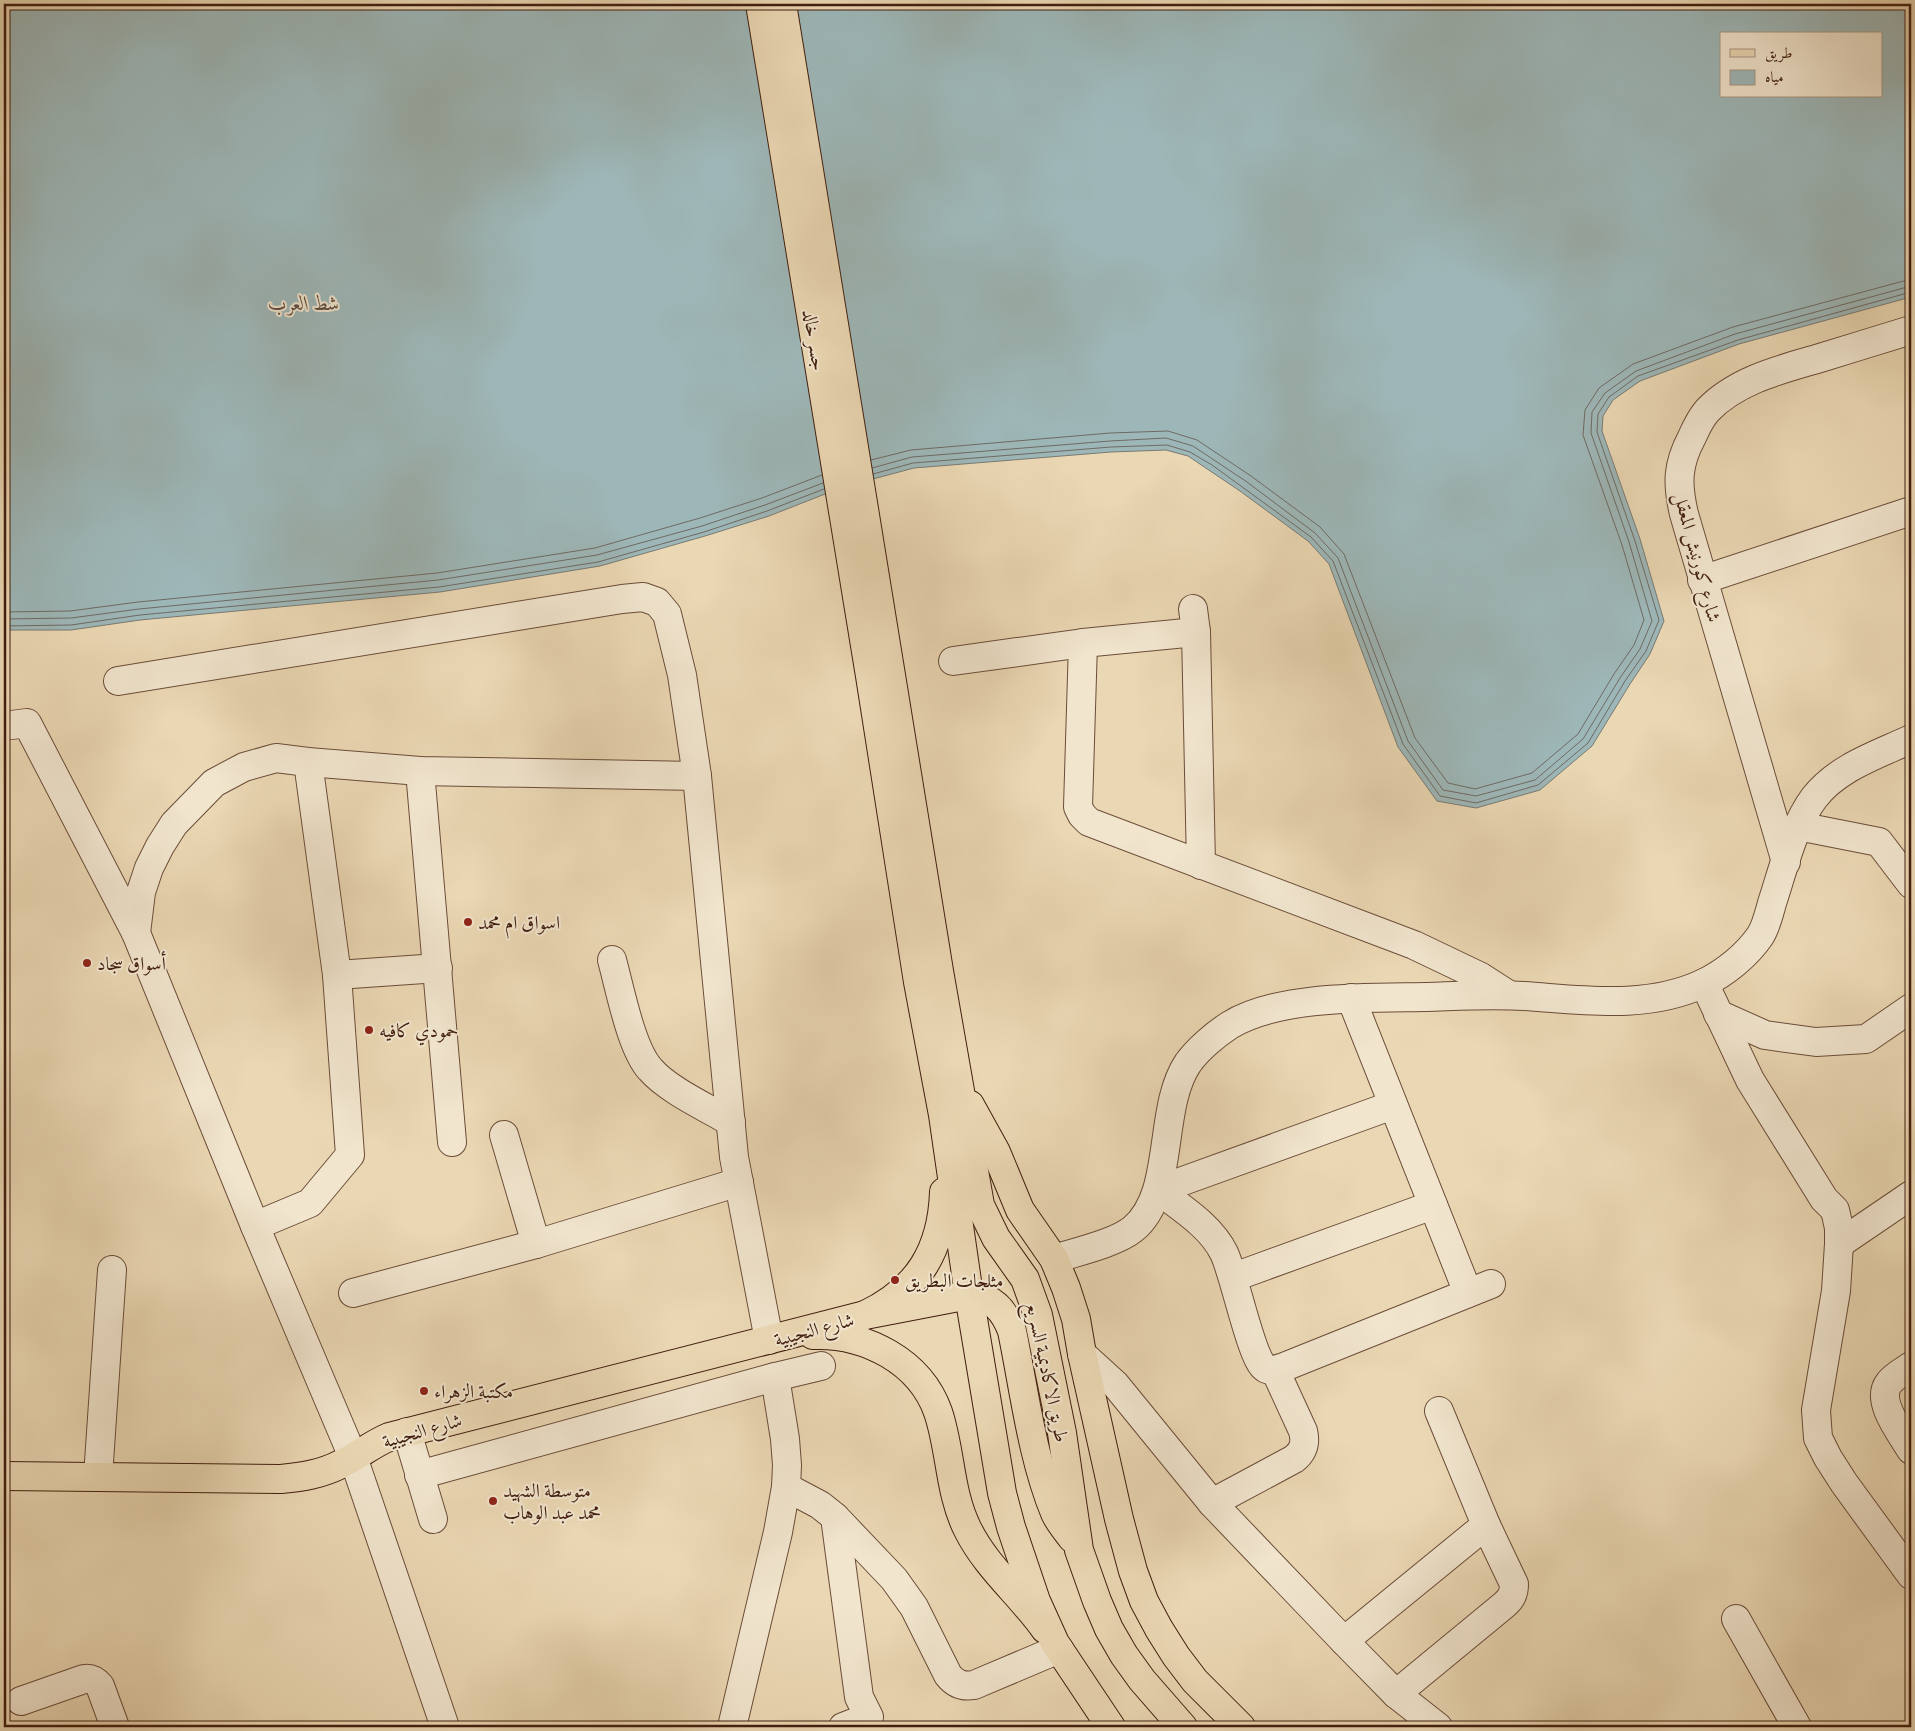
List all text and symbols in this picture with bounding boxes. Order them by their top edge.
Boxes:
legend [1720,32,1882,98]
text: طريق [1765,44,1792,63]
text: مياه [1765,68,1783,87]
water label: شط العرب [268,292,340,317]
street label: جسر خالد [797,308,831,373]
street label: شارع كورنيش المعقل [1665,490,1726,625]
place label: اسواق ام محمد [478,911,560,939]
marker: اسواق ام محمد [462,916,474,928]
place label: أسواق سجاد [97,951,167,976]
marker: أسواق سجاد [81,957,93,969]
place label: حمودي كافيه [379,1019,459,1046]
marker: حمودي كافيه [363,1024,375,1036]
place label: مثلجات البطريق [905,1269,1003,1293]
marker: مثلجات البطريق [889,1274,901,1286]
street label: طريق الاكاديمية السريع [1016,1300,1074,1446]
street label: شارع النجيبية [772,1308,858,1355]
place label: مكتبة الزهراء [434,1380,513,1404]
marker: مكتبة الزهراء [418,1385,430,1397]
street label: شارع النجيبية [380,1408,466,1457]
place label: متوسطة الشهيد محمد عبد الوهاب [503,1479,601,1525]
marker: متوسطة الشهيد محمد عبد الوهاب [487,1495,499,1507]

